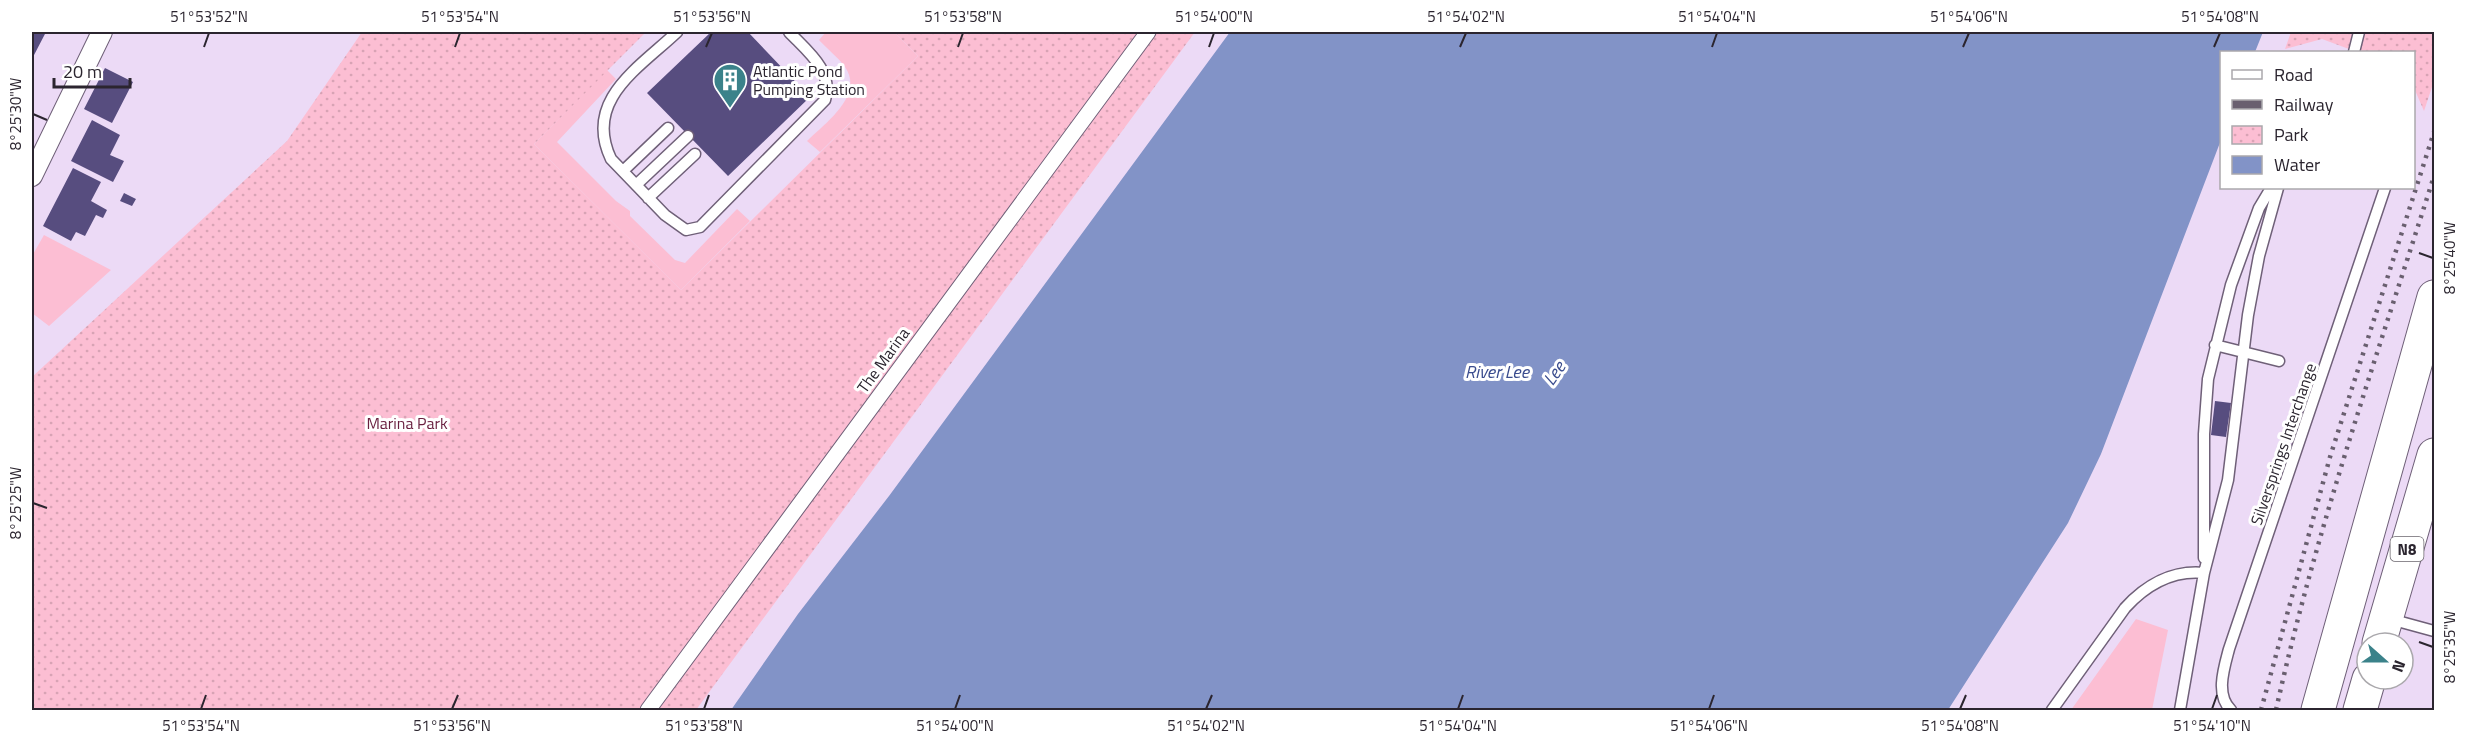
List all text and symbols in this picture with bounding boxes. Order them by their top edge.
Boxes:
text: 51°53'52"N [170,5,248,28]
text: 51°53'54"N [421,5,499,28]
text: 51°53'56"N [673,5,751,28]
text: 51°53'58"N [924,5,1002,28]
text: 51°54'00"N [1175,5,1253,28]
text: 51°54'02"N [1427,5,1505,28]
text: 51°54'04"N [1678,5,1756,28]
text: 51°54'06"N [1930,5,2008,28]
text: 51°54'08"N [2181,5,2259,28]
scale bar [54,51,130,89]
legend [2220,51,2415,189]
text: 20 m [63,58,102,85]
place label: Atlantic Pond Pumping Station [753,59,865,101]
text: Road [2274,61,2313,88]
building icon: Atlantic Pond Pumping Station [712,62,748,109]
text: 8°25'30"W [4,78,27,150]
text: Railway [2274,91,2334,118]
text: Park [2274,121,2309,148]
text: Water [2274,151,2320,178]
text: 8°25'40"W [2438,222,2461,294]
street label: The Marina [851,322,915,398]
water label: Lee [1536,354,1573,391]
water label: River Lee [1465,358,1531,385]
street label: Silversprings Interchange [2244,360,2322,528]
park label: Marina Park [366,411,448,435]
text: 8°25'25"W [4,467,27,539]
road number: N8 [2390,537,2424,561]
text: 8°25'35"W [2438,611,2461,683]
north arrow [2355,631,2415,691]
text: N [2386,657,2412,676]
text: 51°53'54"N [162,714,240,737]
text: 51°53'56"N [413,714,491,737]
text: 51°53'58"N [665,714,743,737]
text: 51°54'00"N [916,714,994,737]
text: 51°54'02"N [1167,714,1245,737]
text: 51°54'04"N [1419,714,1497,737]
text: 51°54'06"N [1670,714,1748,737]
text: 51°54'08"N [1921,714,1999,737]
text: 51°54'10"N [2173,714,2251,737]

